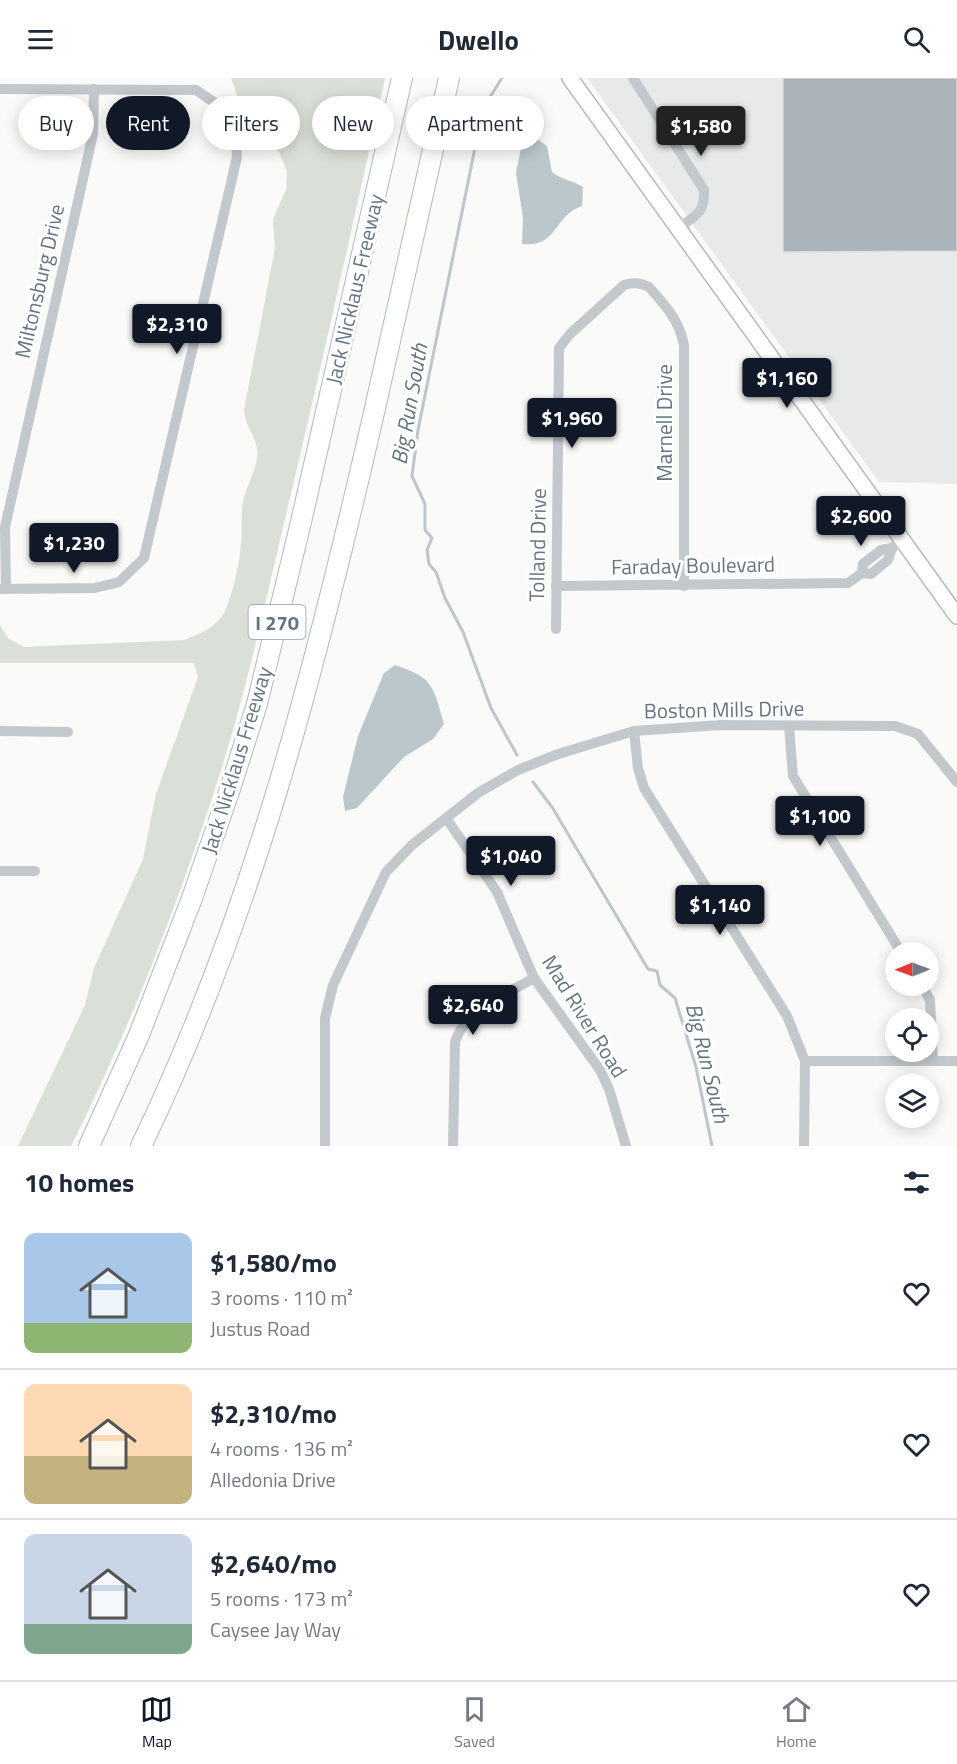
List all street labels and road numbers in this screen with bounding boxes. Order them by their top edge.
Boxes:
street label: Jack Nicklaus Freeway [317,191,391,387]
street label: Miltonsburg Drive [6,201,72,361]
street label: Marnell Drive [648,364,680,482]
street label: Tolland Drive [520,488,554,602]
street label: Faraday Boulevard [611,548,775,582]
road number: I 270 [248,605,306,639]
street label: Jack Nicklaus Freeway [192,662,280,858]
street label: Boston Mills Drive [644,692,804,726]
street label: Mad River Road [535,948,635,1084]

